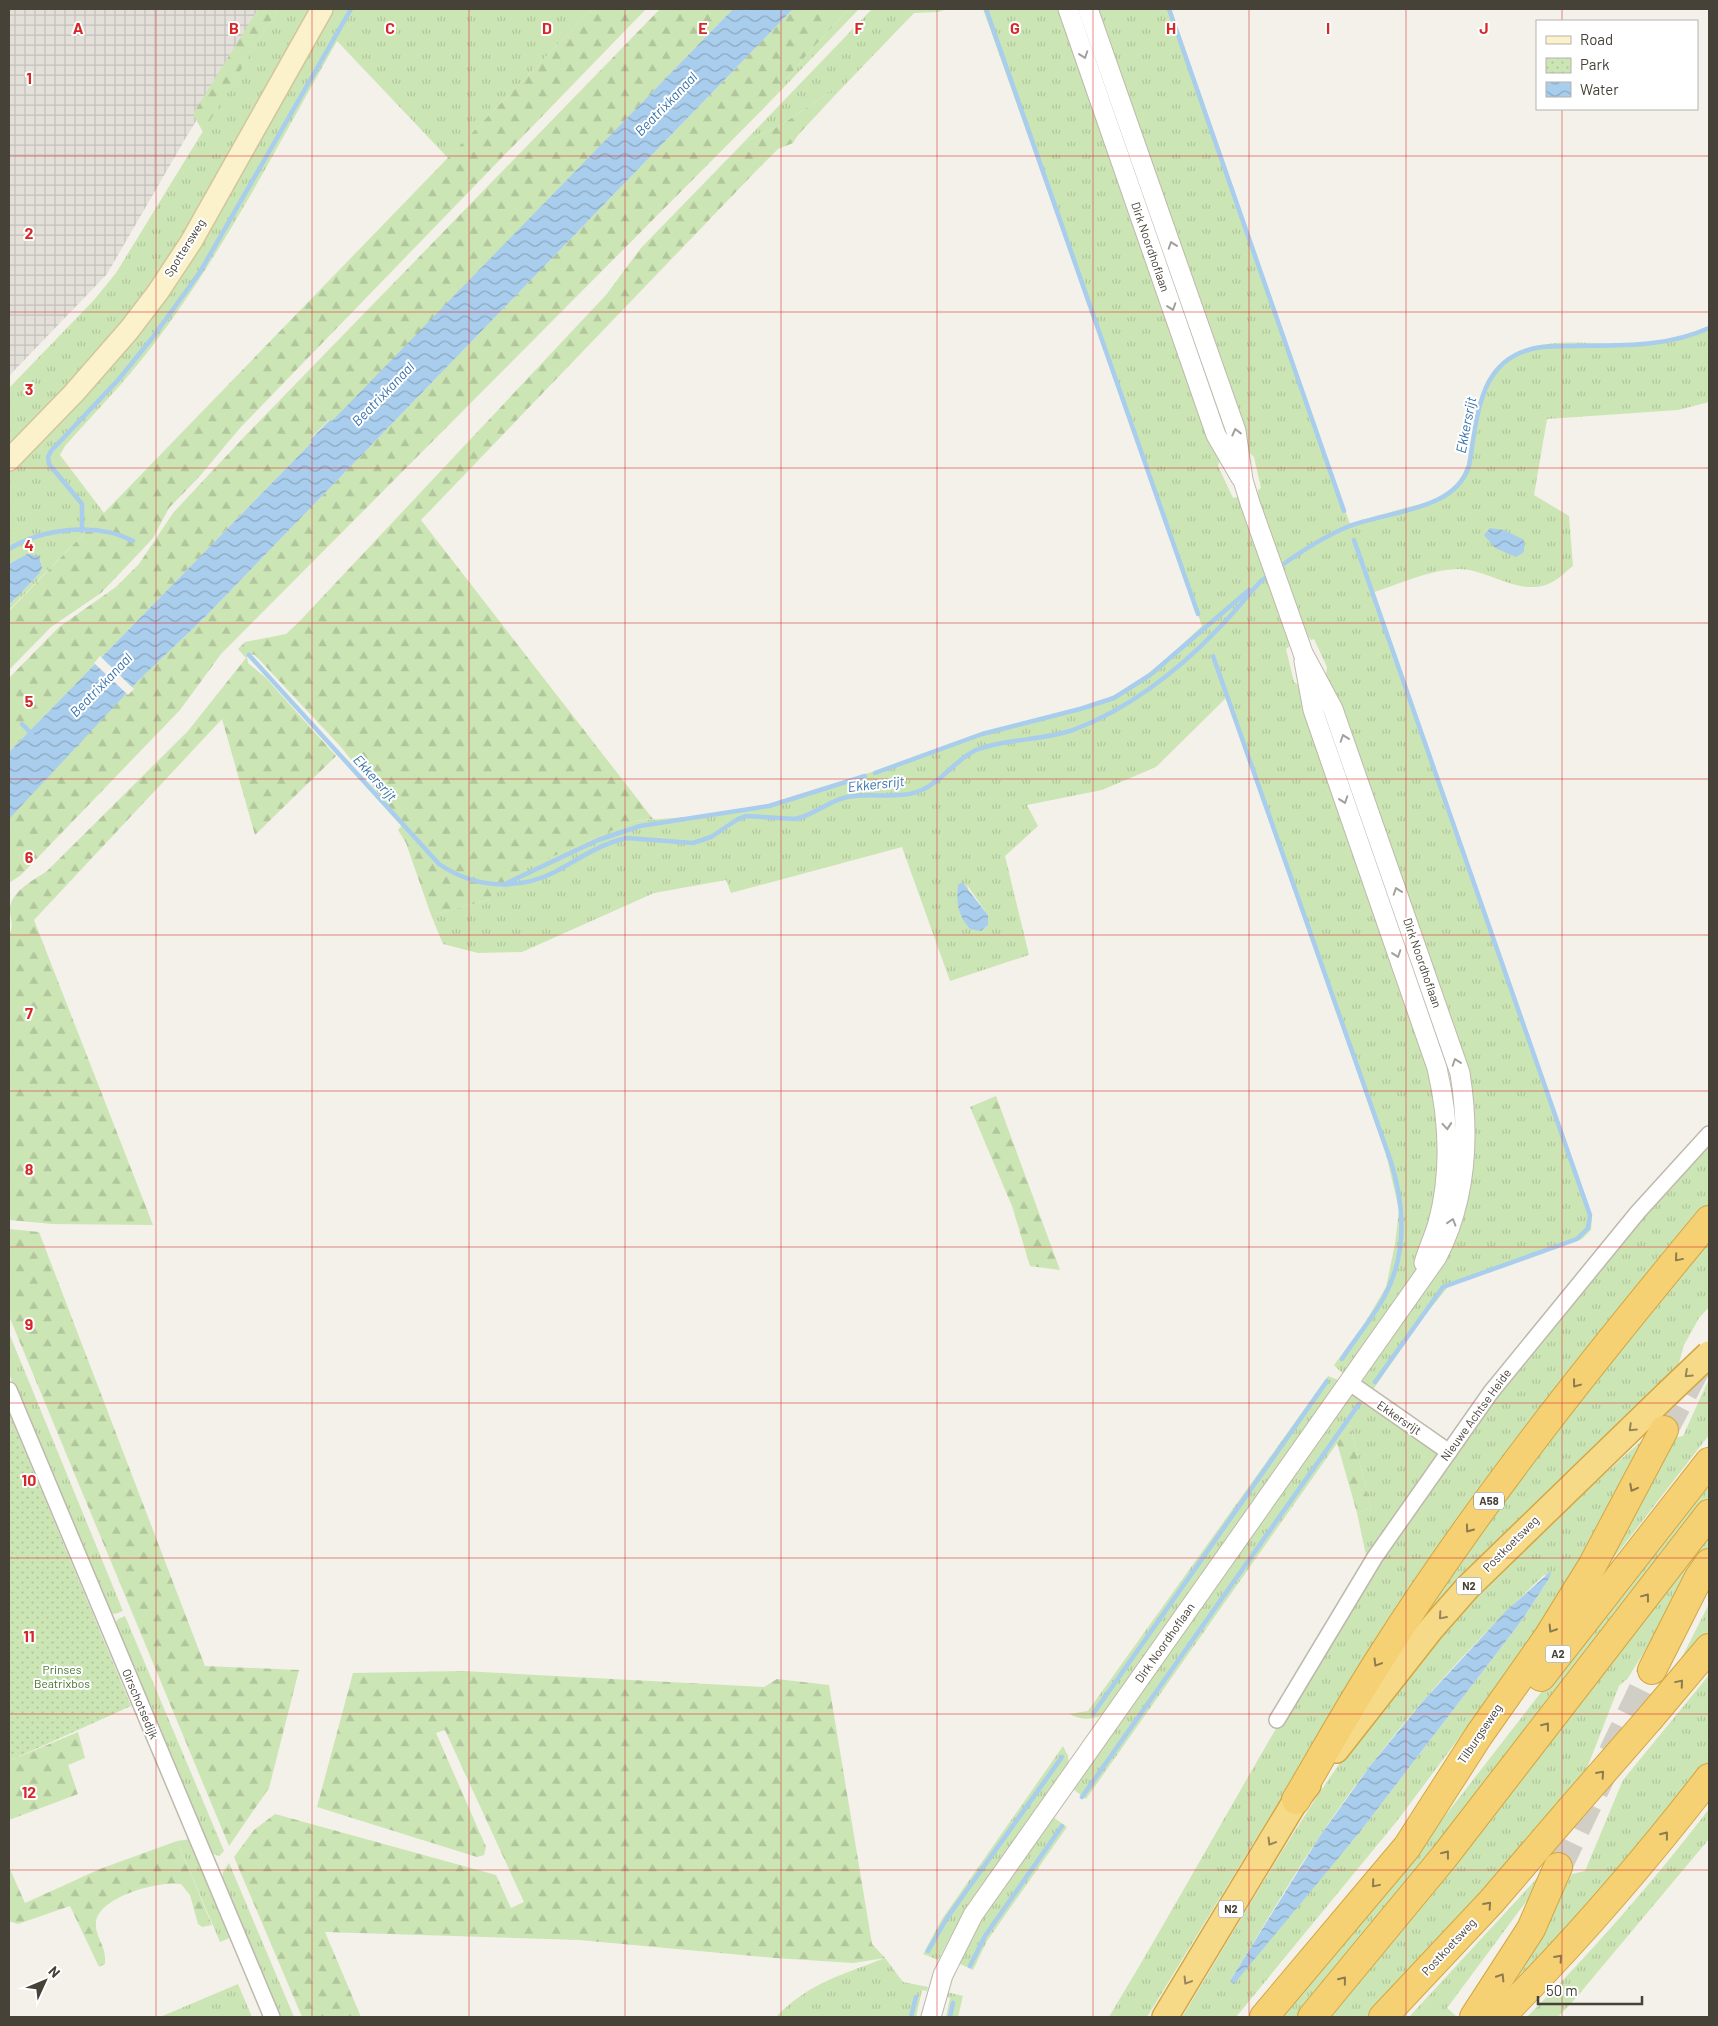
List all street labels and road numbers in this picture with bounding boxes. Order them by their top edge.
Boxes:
street label: Dirk Noordhoflaan [1129,200,1173,293]
street label: Spottersweg [161,216,208,279]
street label: Dirk Noordhoflaan [1401,916,1445,1009]
street label: Nieuwe Achtse Heide [1437,1366,1513,1463]
street label: Ekkersrijt [1375,1397,1424,1437]
road number: A58 [1474,1492,1504,1510]
street label: Postkoetsweg [1479,1512,1541,1574]
road number: N2 [1456,1578,1482,1594]
street label: Dirk Noordhoflaan [1131,1600,1197,1685]
road number: A2 [1546,1646,1570,1662]
street label: Oirschotsedijk [120,1666,162,1741]
street label: Tilburgseweg [1454,1701,1504,1766]
road number: N2 [1218,1900,1244,1918]
street label: Postkoetsweg [1418,1915,1478,1978]

